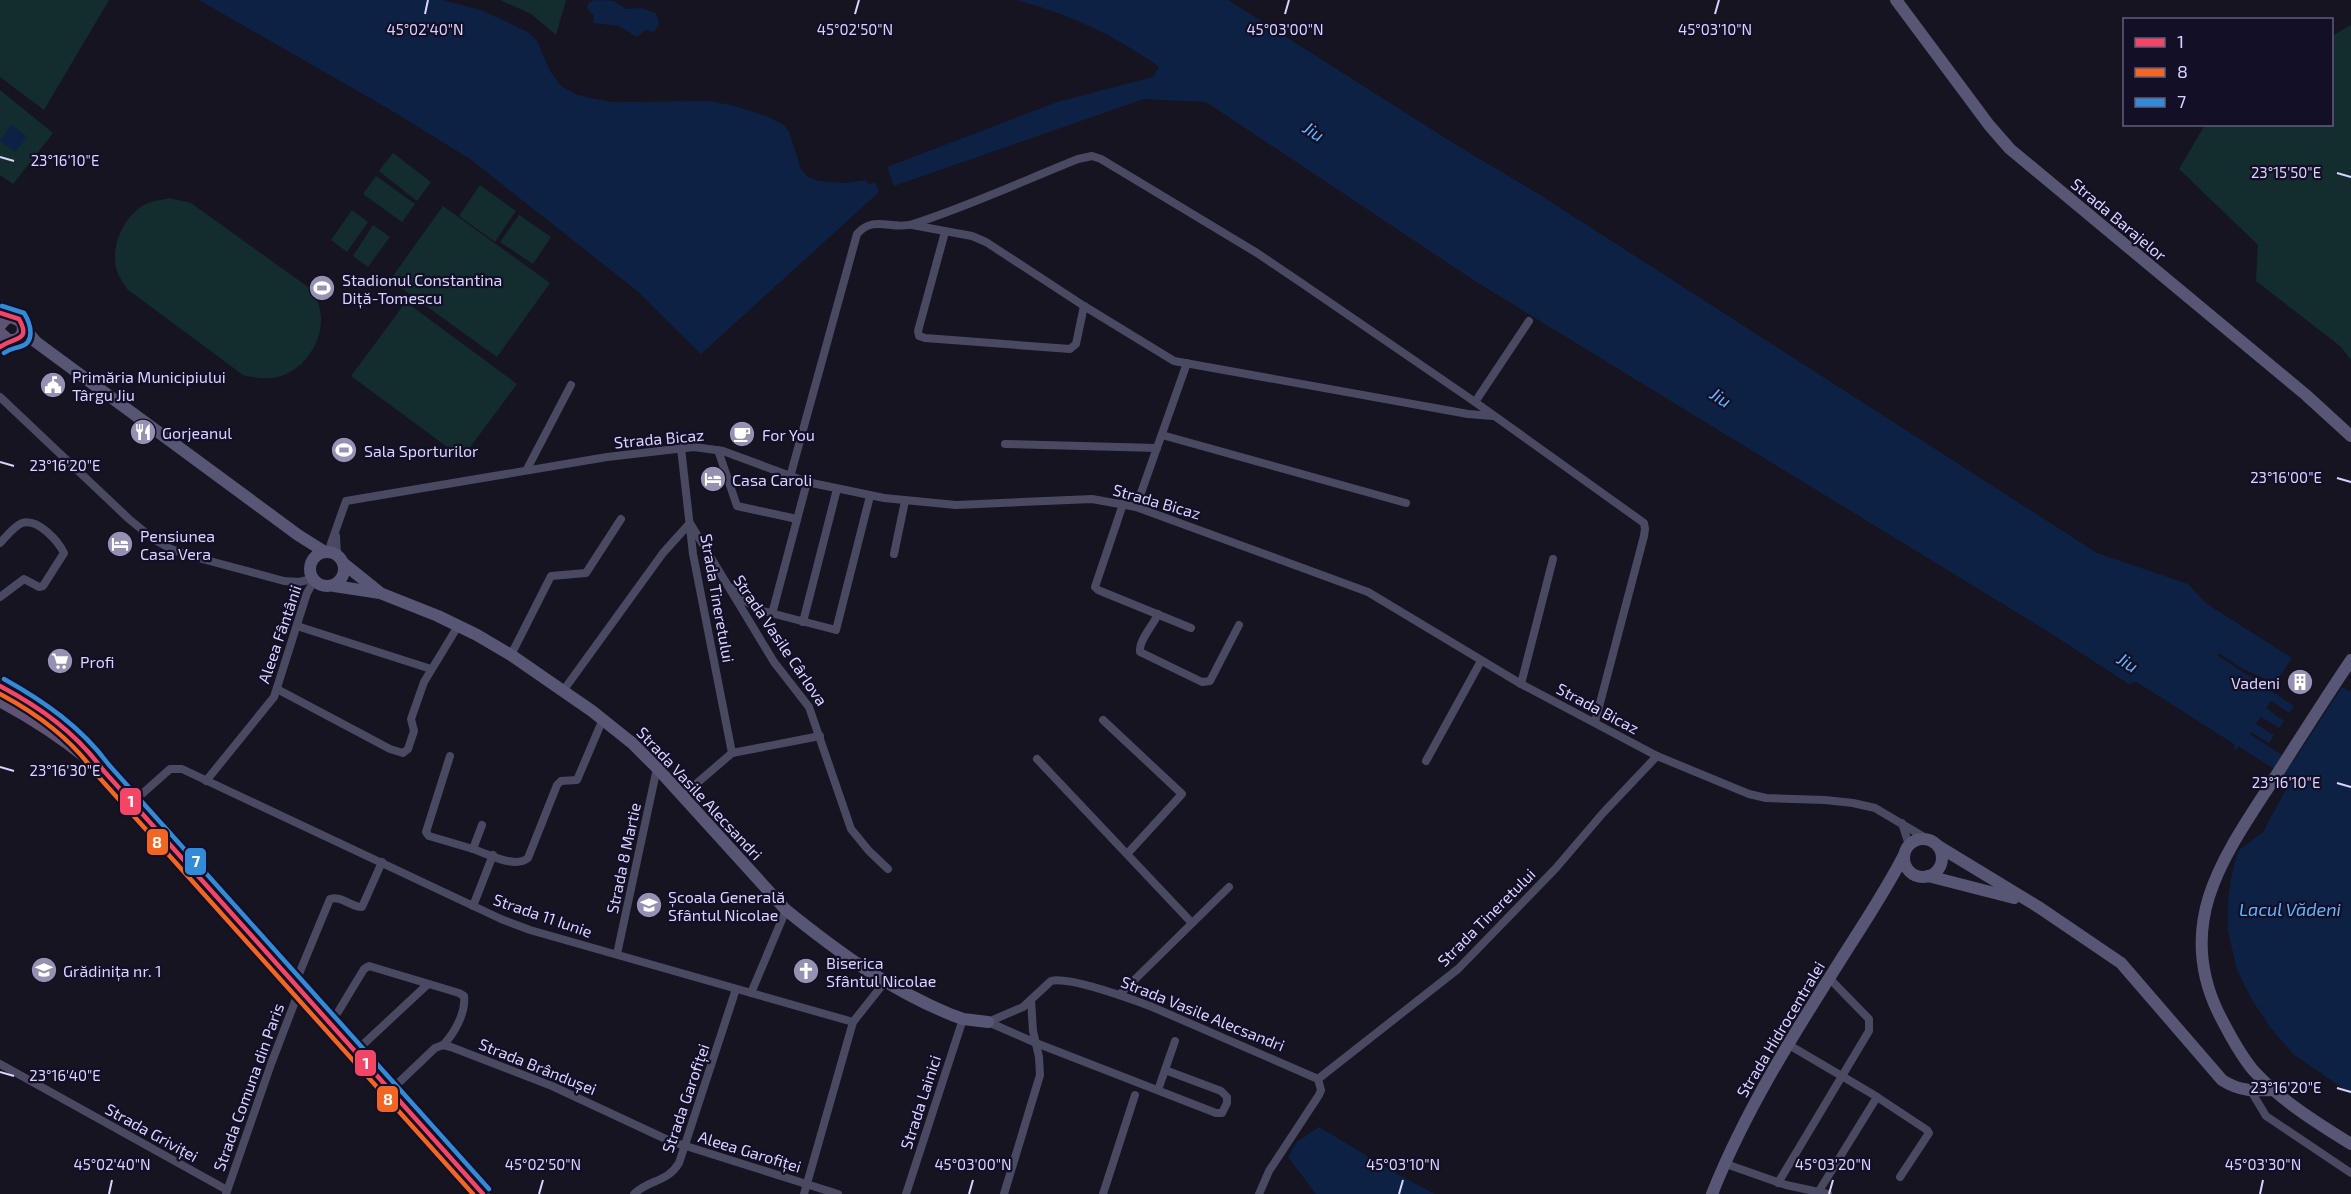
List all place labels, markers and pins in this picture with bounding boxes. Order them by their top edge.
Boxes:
place label: Stadionul Constantina Diță-Tomescu [342,270,502,309]
sports icon: Stadionul Constantina Diță-Tomescu [307,273,337,303]
place label: Primăria Municipiului Târgu Jiu [72,367,226,404]
public building icon: Primăria Municipiului Târgu Jiu [38,370,68,400]
restaurant icon: Gorjeanul [128,417,158,447]
cafe icon: For You [727,419,757,449]
place label: Gorjeanul [162,423,232,443]
place label: For You [762,425,815,444]
sports icon: Sala Sporturilor [329,435,359,465]
place label: Sala Sporturilor [364,441,479,460]
hotel icon: Casa Caroli [698,464,728,494]
place label: Casa Caroli [732,470,812,489]
place label: Pensiunea Casa Vera [140,526,215,563]
hotel icon: Pensiunea Casa Vera [105,529,135,559]
supermarket icon: Profi [45,646,75,676]
place label: Profi [80,652,114,671]
building icon: Vadeni [2285,667,2315,697]
place label: Vadeni [2231,673,2280,692]
place label: Școala Generală Sfântul Nicolae [668,887,785,924]
school or university icon: Școala Generală Sfântul Nicolae [634,890,664,920]
place label: Biserica Sfântul Nicolae [826,953,936,990]
school or university icon: Grădinița nr. 1 [29,955,59,985]
church icon: Biserica Sfântul Nicolae [791,956,821,986]
place label: Grădinița nr. 1 [63,961,162,982]

